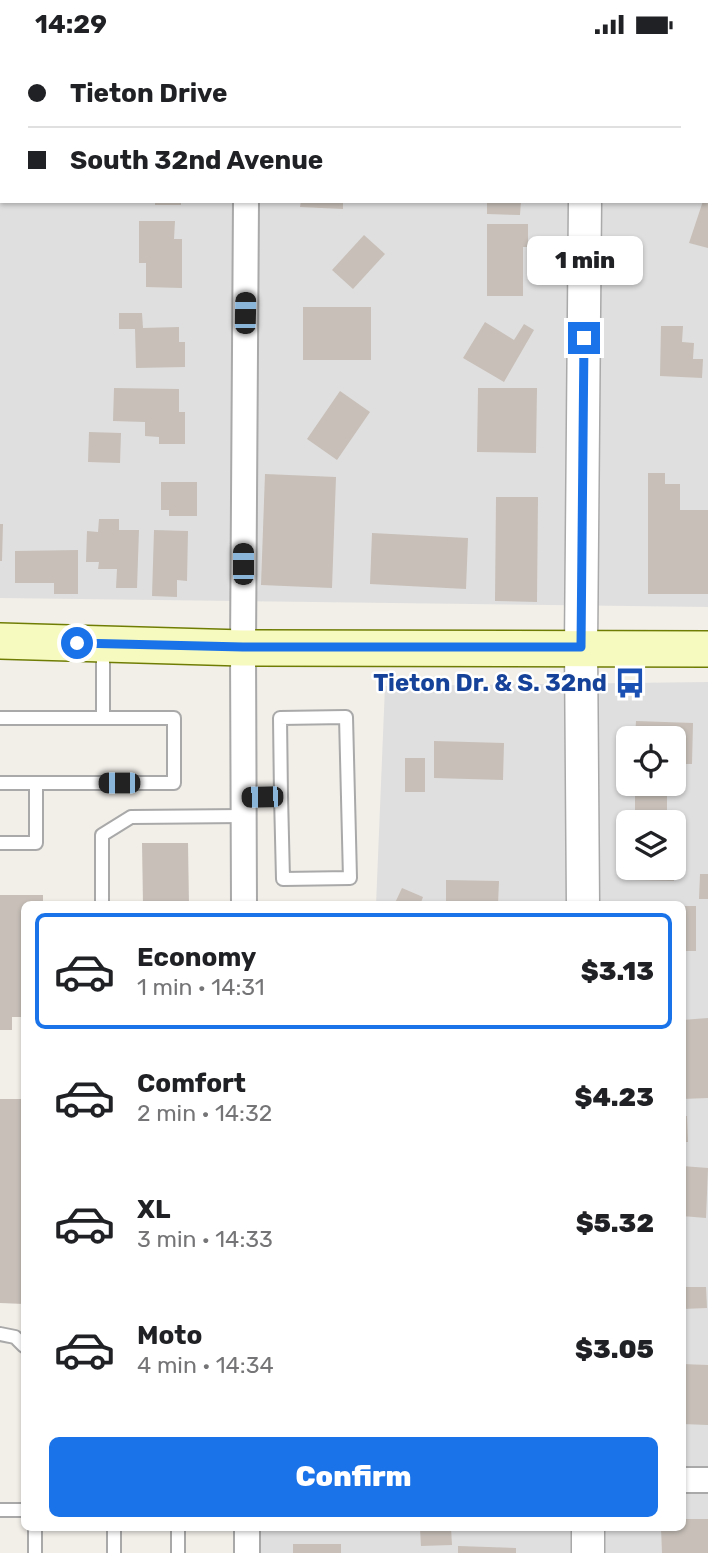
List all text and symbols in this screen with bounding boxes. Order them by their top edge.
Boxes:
text: 14:29 [35,9,107,40]
text: Tieton Drive [70,78,228,109]
text: South 32nd Avenue [70,145,323,176]
callout: 1 min [526,237,642,285]
text: 1 min [555,246,615,274]
car [235,292,256,334]
route end [568,322,600,354]
car [233,543,254,585]
route start [61,627,93,659]
bus stop icon: Tieton Dr. & S. 32nd [613,666,647,700]
place label: Tieton Dr. & S. 32nd [373,669,607,697]
map controls [616,726,686,880]
button: locate [616,726,686,796]
car [99,773,141,794]
car [241,786,284,808]
button: layers [616,810,686,880]
icon: car [53,940,116,1003]
text: Economy [137,942,256,973]
text: $3.13 [581,956,654,987]
text: 1 min · 14:31 [137,973,265,1001]
icon: car [53,1066,116,1129]
text: Comfort [137,1068,246,1099]
text: $4.23 [575,1082,654,1113]
text: 2 min · 14:32 [137,1099,272,1127]
icon: car [53,1192,116,1255]
text: XL [137,1194,170,1225]
text: $5.32 [576,1208,654,1239]
text: 3 min · 14:33 [137,1225,273,1253]
icon: car [53,1318,116,1381]
text: Moto [137,1320,202,1351]
text: $3.05 [575,1334,654,1365]
text: 4 min · 14:34 [137,1351,274,1379]
button: Confirm [49,1437,658,1517]

